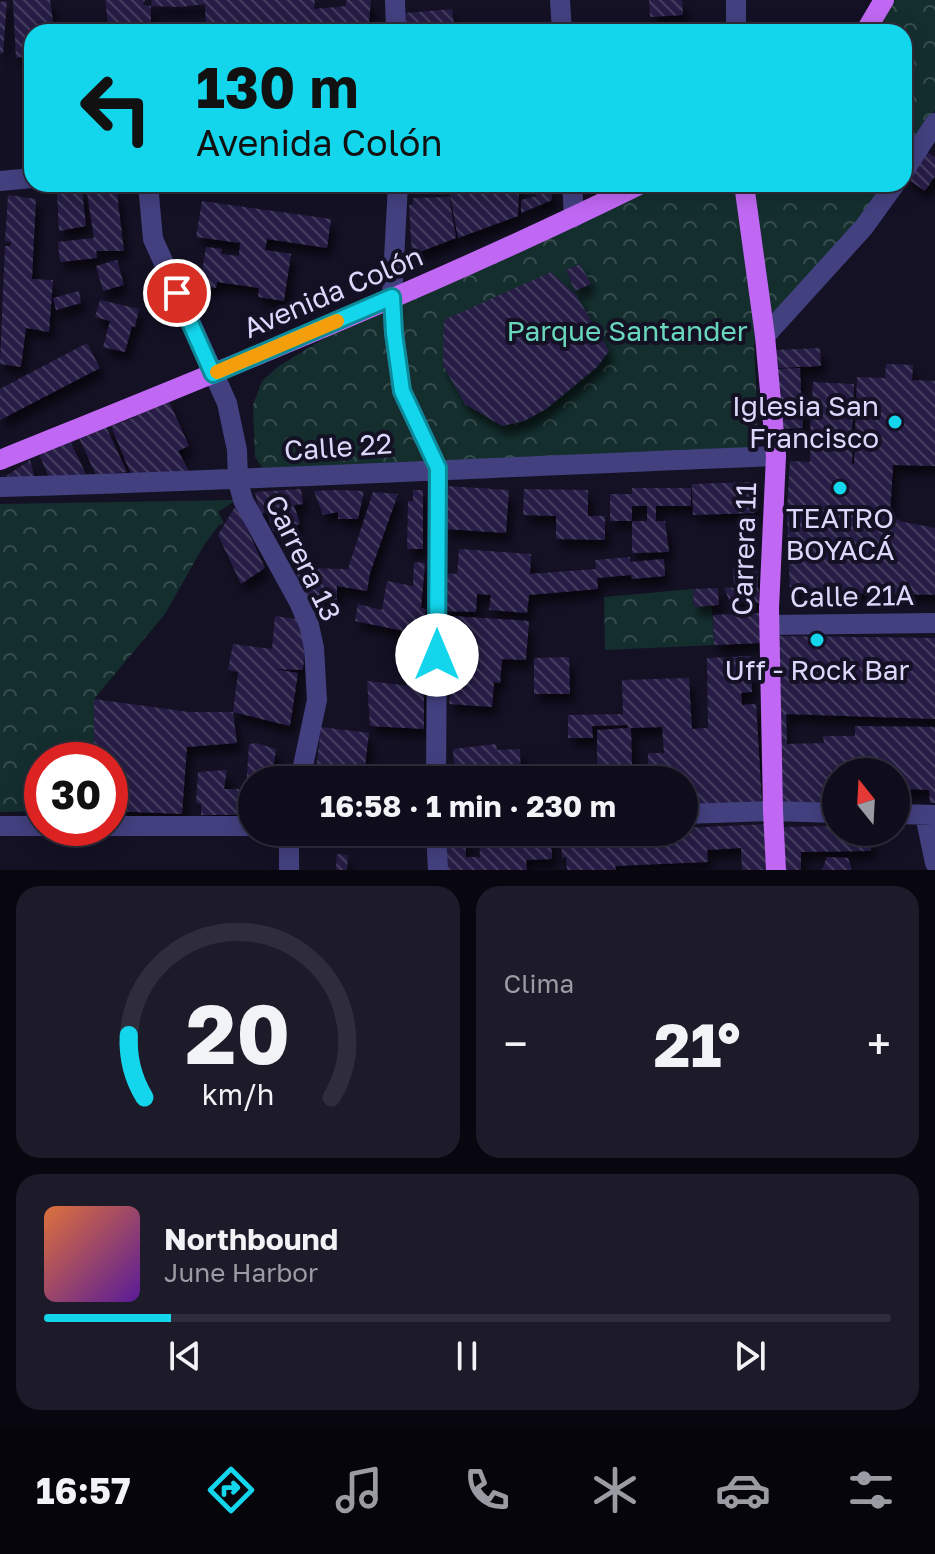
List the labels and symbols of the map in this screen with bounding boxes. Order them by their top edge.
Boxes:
street label: Avenida Colón [238,239,428,344]
pin [143,259,211,327]
park label: Parque Santander [506,314,748,347]
place label: Iglesia San Francisco [732,389,879,454]
marker: Iglesia San Francisco [886,413,904,431]
street label: Calle 22 [283,426,393,467]
marker: TEATRO BOYACÁ [831,479,849,497]
street label: Carrera 11 [725,482,762,616]
street label: Carrera 13 [259,489,348,626]
place label: TEATRO BOYACÁ [785,501,895,566]
street label: Calle 21A [790,578,915,613]
position arrow [395,613,479,697]
marker: Uff - Rock Bar [808,631,826,649]
place label: Uff - Rock Bar [725,653,910,686]
speed limit sign: 30 [24,742,128,846]
north arrow [822,758,910,846]

